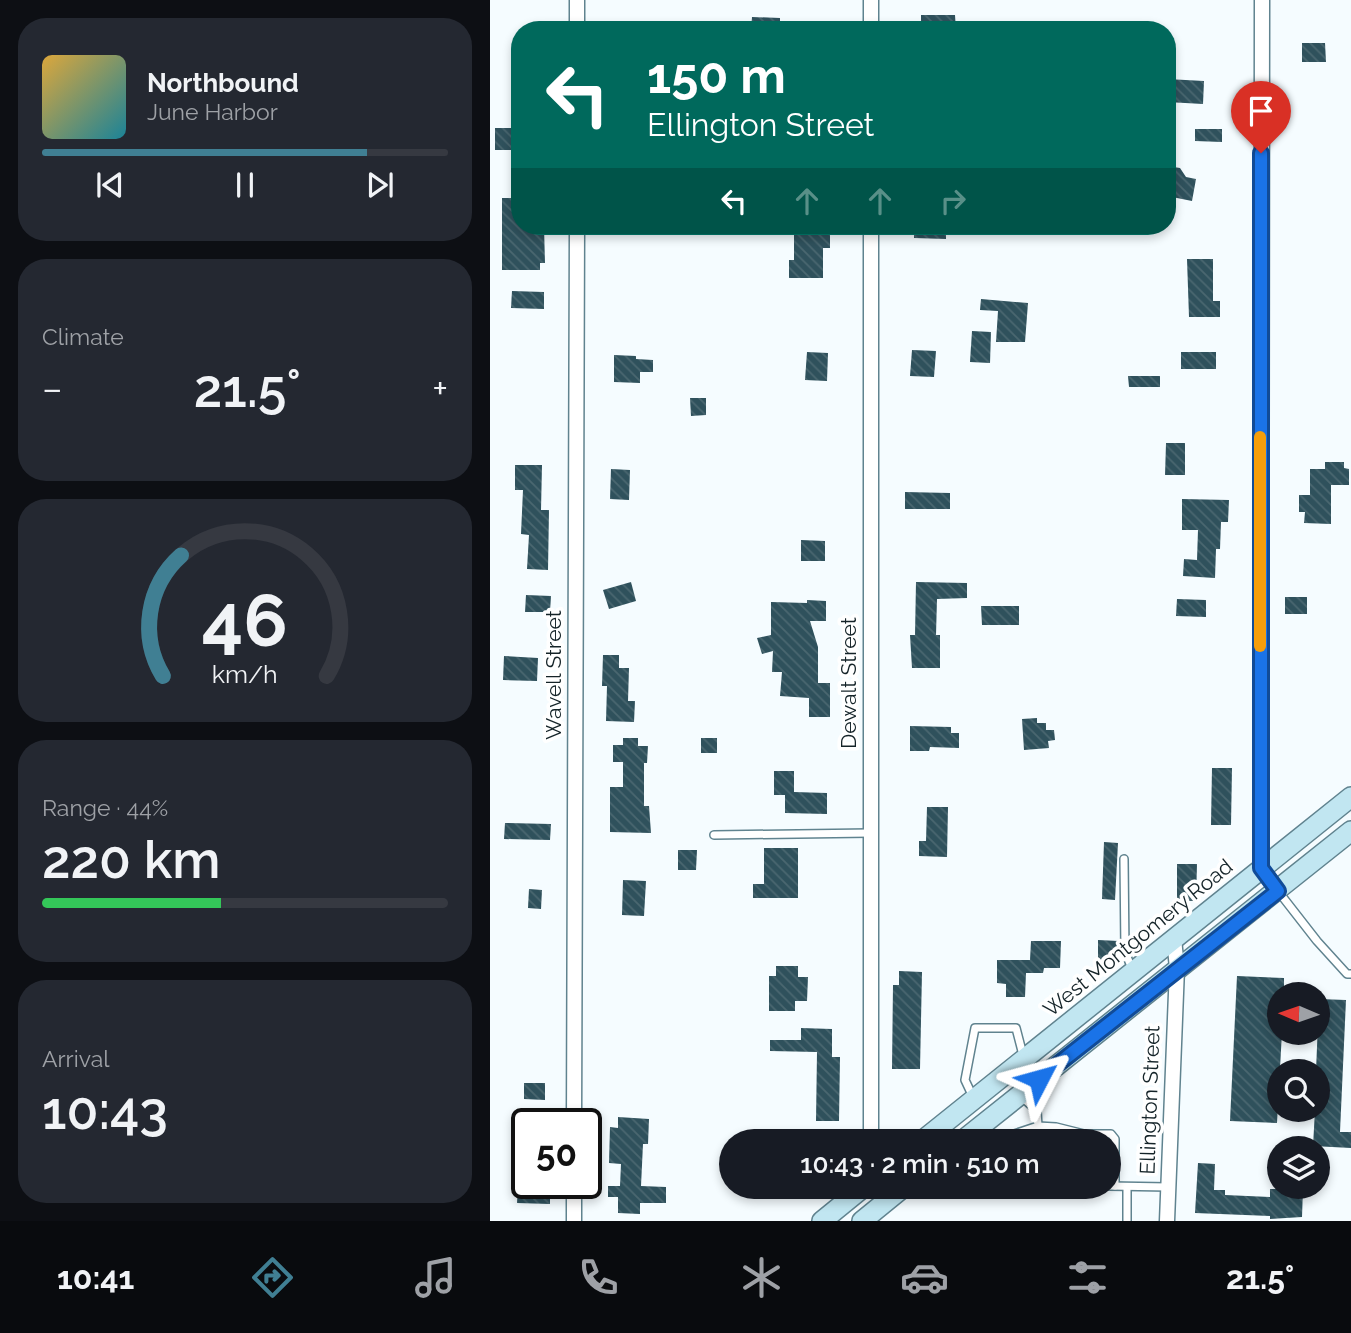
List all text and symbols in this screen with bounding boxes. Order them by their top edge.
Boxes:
text: 150 m [647,47,786,104]
icon: left [532,49,623,140]
text: Northbound [147,68,299,98]
pin [1231,81,1291,153]
icon: arrive [1242,92,1280,130]
text: June Harbor [147,98,278,125]
text: Ellington Street [647,106,874,143]
icon: previous [91,166,129,204]
icon: pause [226,166,264,204]
icon: next [361,166,399,204]
icon: left [715,182,753,220]
icon: ahead [788,182,826,220]
icon: ahead [861,182,899,220]
icon: right [934,182,972,220]
text: Climate [42,323,124,350]
text: 21.5° [194,358,301,419]
text: − [42,366,62,411]
text: + [432,366,448,411]
text: 46 [202,579,288,664]
street label: Wavell Street [541,610,566,740]
street label: Dewalt Street [836,617,861,749]
text: km/h [212,659,278,689]
text: Range · 44% [42,794,168,821]
text: 220 km [42,829,221,890]
street label: West Montgomery Road [1038,854,1237,1022]
north arrow [1267,982,1330,1045]
map controls [1267,982,1330,1199]
street label: Ellington Street [1134,1025,1165,1175]
position arrow [1002,1042,1076,1116]
text: Arrival [42,1045,109,1072]
button: search [1267,1059,1330,1122]
text: 10:43 [42,1080,168,1141]
speed limit sign: 50 [511,1108,602,1199]
button: layers [1267,1136,1330,1199]
text: 10:43 · 2 min · 510 m [800,1149,1040,1179]
icon: directions [248,1253,297,1302]
icon: music [411,1253,460,1302]
icon: phone [574,1253,623,1302]
icon: climate [737,1253,786,1302]
icon: car [900,1253,949,1302]
icon: filters [1063,1253,1112,1302]
text: 10:41 [57,1259,134,1296]
text: 21.5° [1226,1259,1294,1296]

